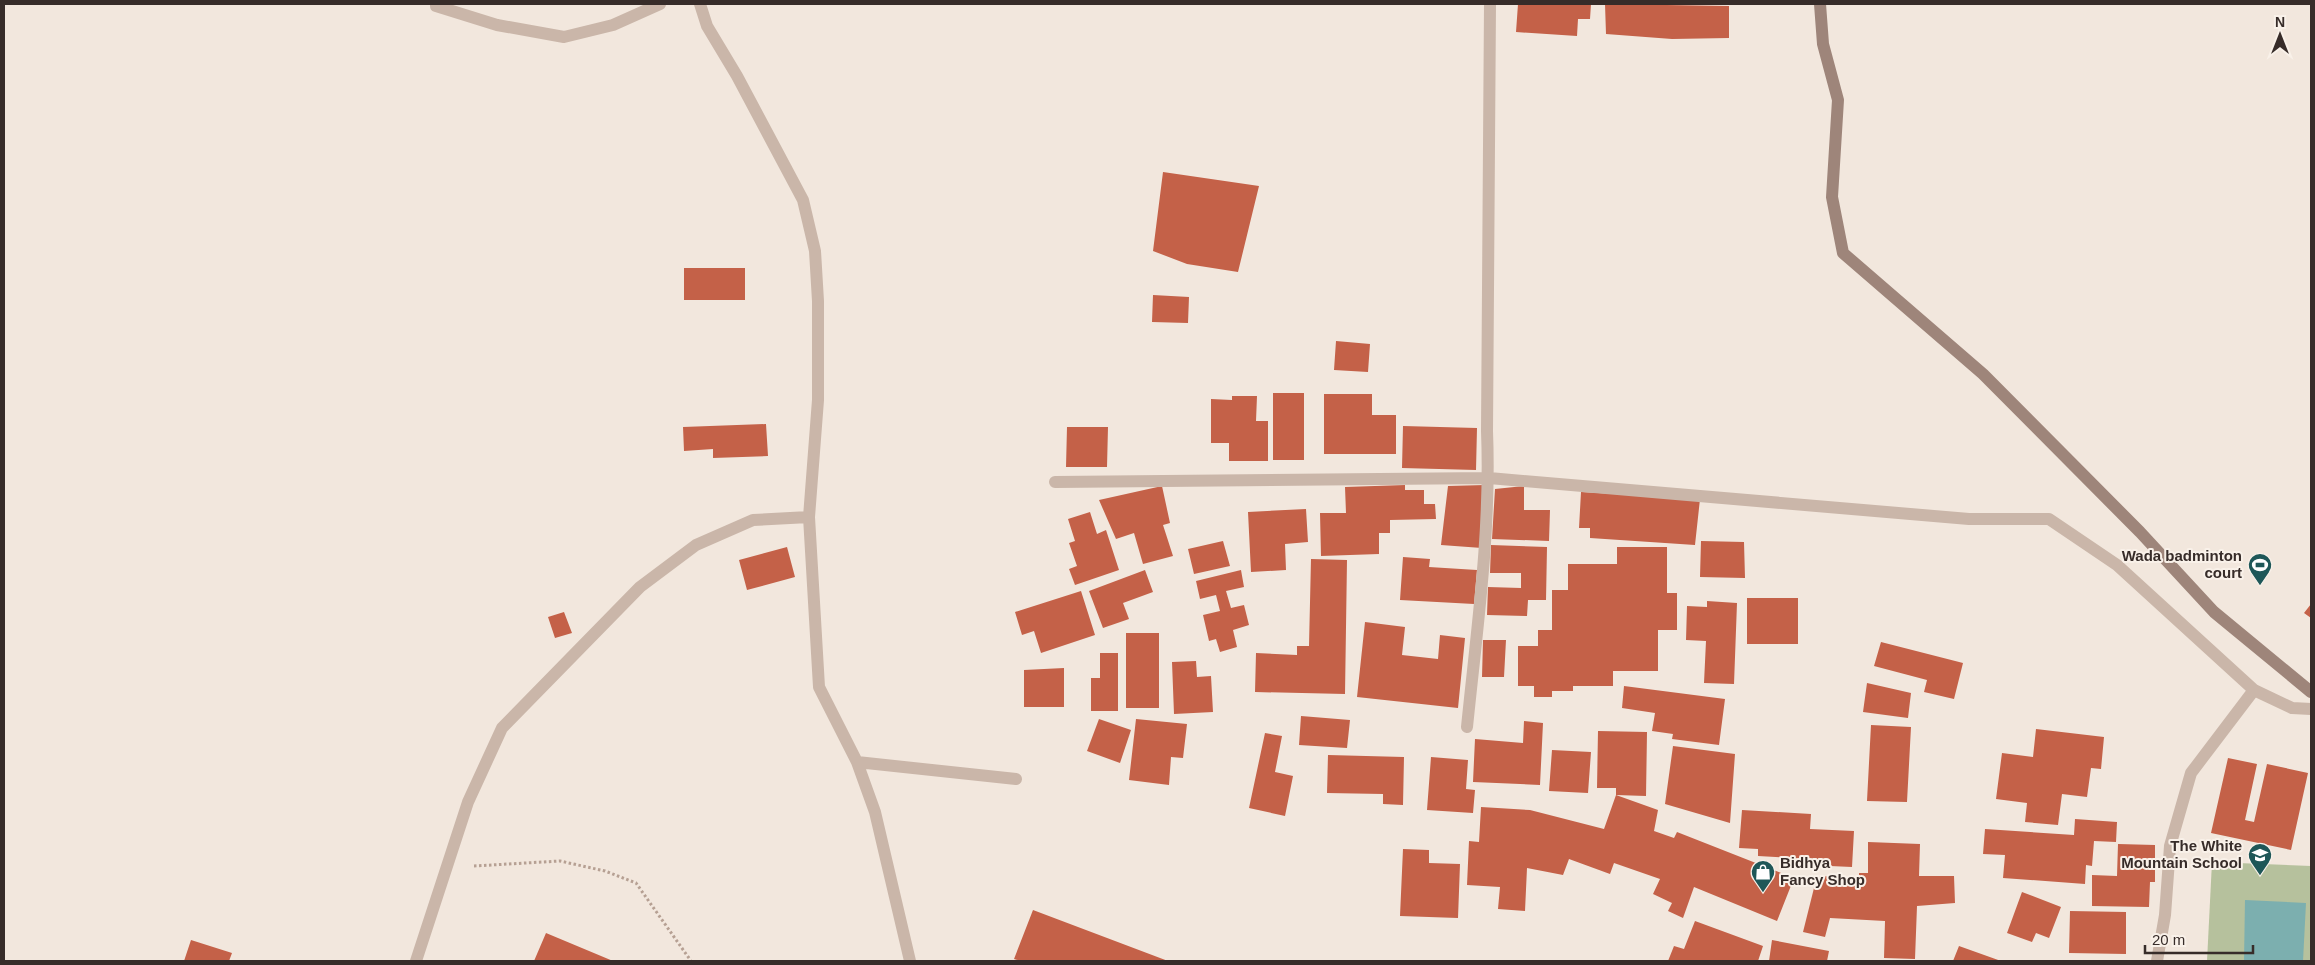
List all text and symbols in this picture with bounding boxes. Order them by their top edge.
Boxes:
north arrow [2255,10,2305,60]
text: N [2275,14,2285,30]
place label: Wada badminton court [2122,547,2242,581]
sports icon: Wada badminton court [2247,552,2273,586]
place label: The White Mountain School [2121,837,2242,871]
school or university icon: The White Mountain School [2247,842,2273,876]
place label: Bidhya Fancy Shop [1780,854,1865,888]
shop icon: Bidhya Fancy Shop [1750,859,1776,893]
scale bar [2145,922,2252,954]
text: 20 m [2152,931,2185,948]

